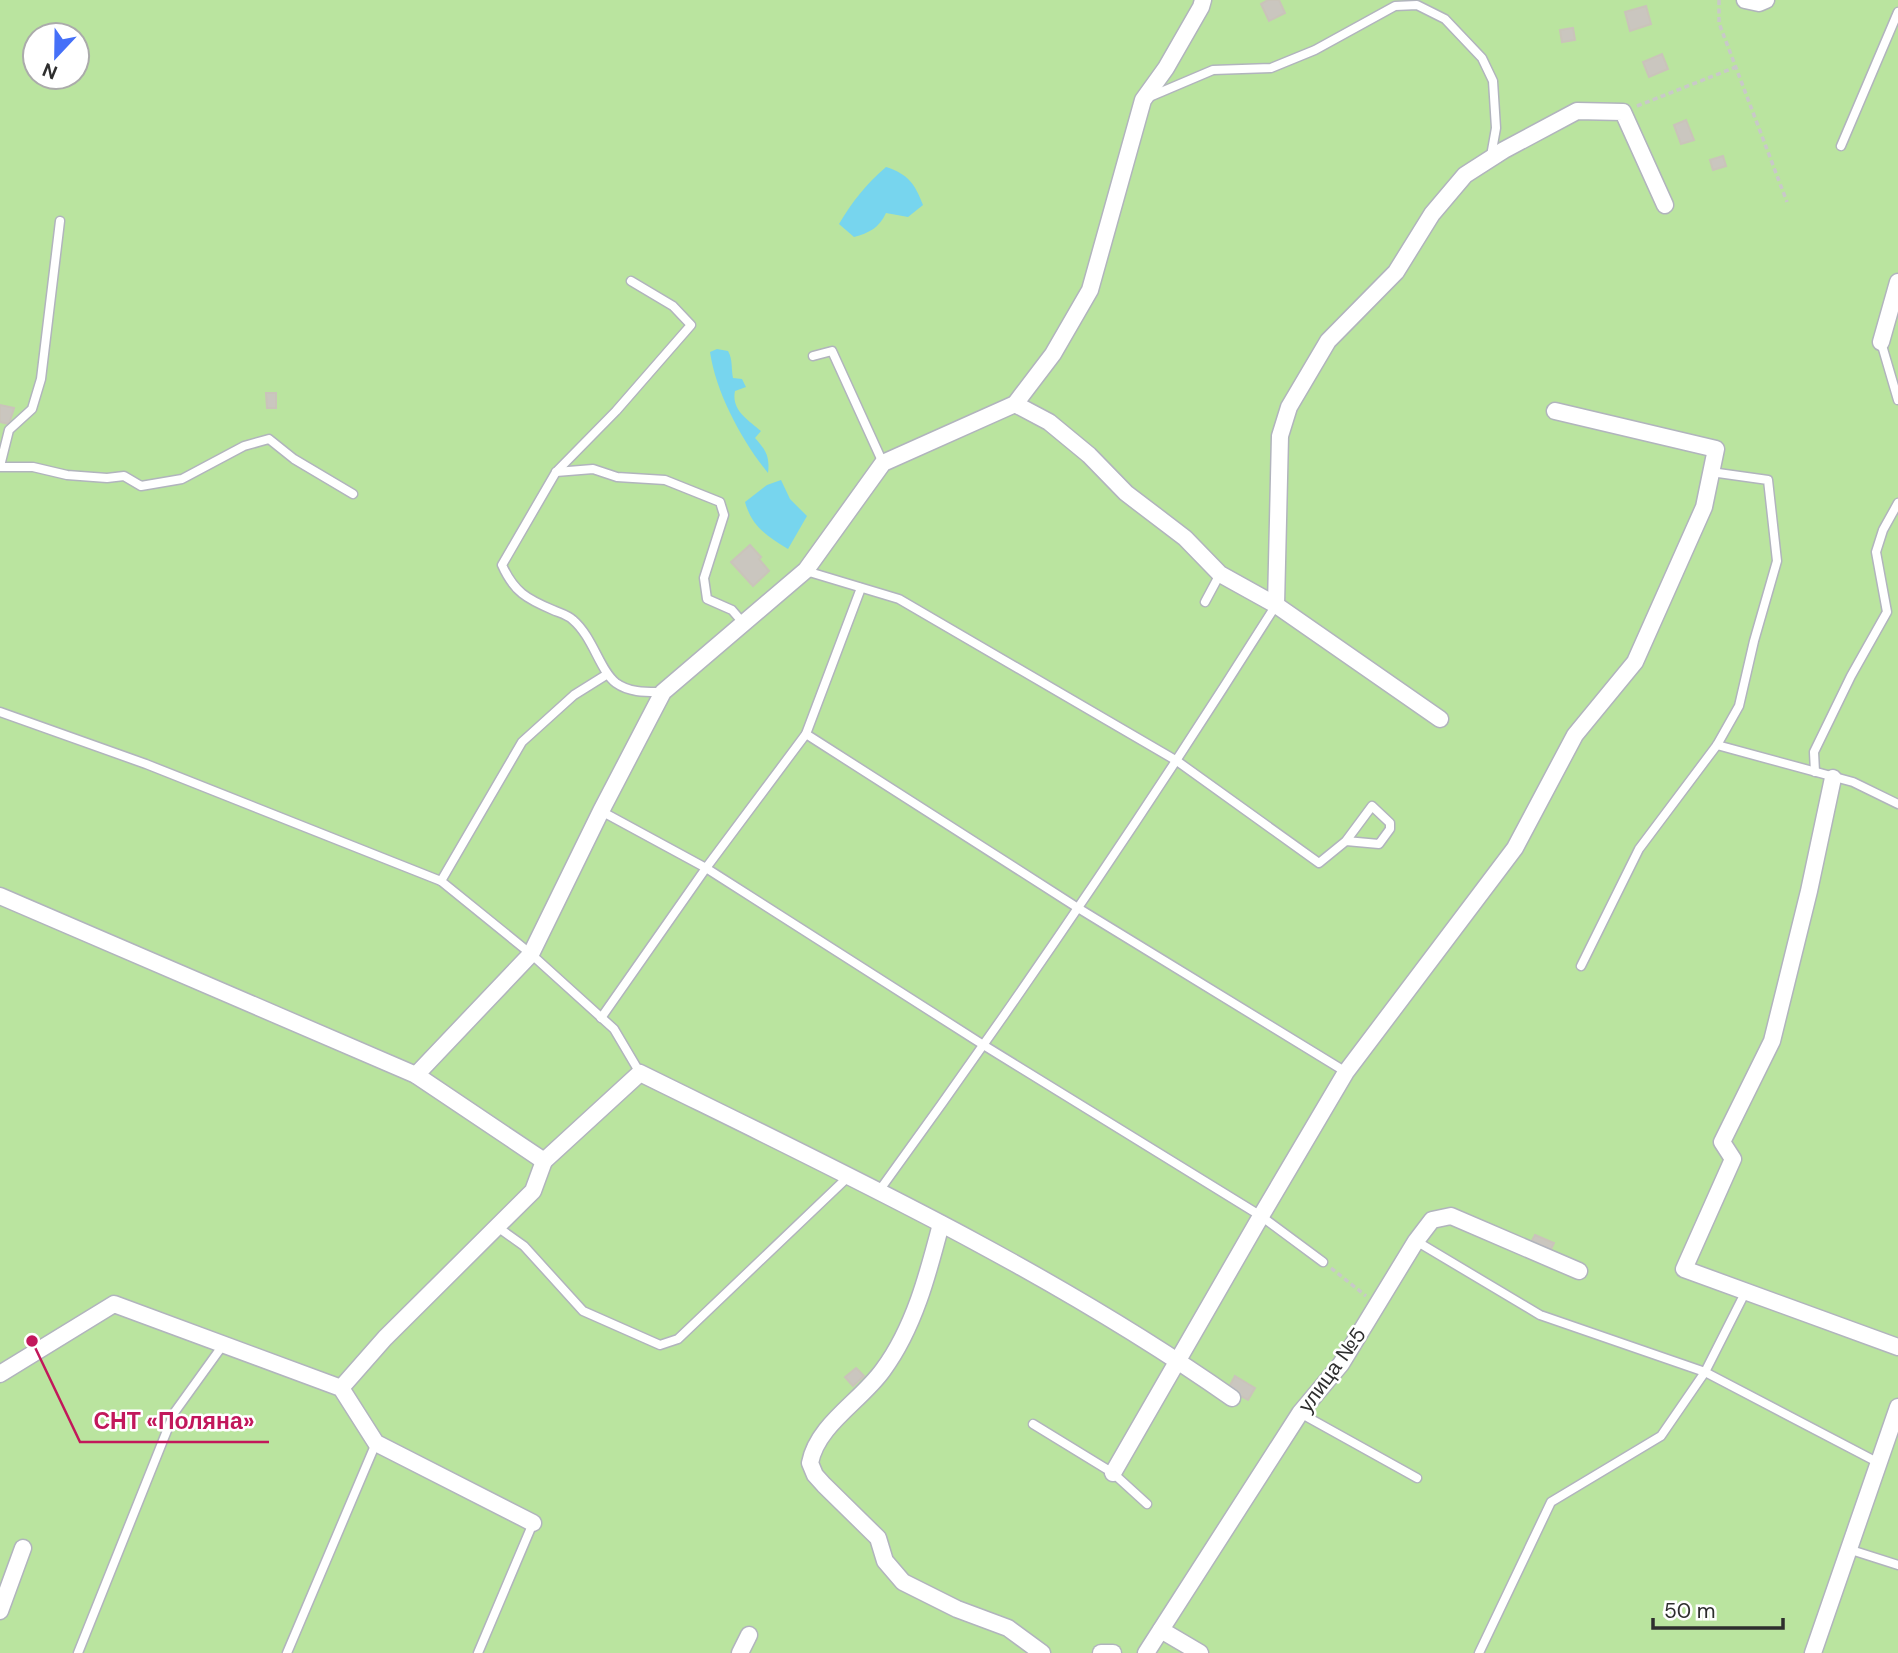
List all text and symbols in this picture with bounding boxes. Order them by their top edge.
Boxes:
north arrow [21,21,91,91]
text: N [39,57,61,85]
street label: улица №5 [1292,1322,1372,1418]
callout: СНТ «Поляна» [80,1398,269,1442]
text: СНТ «Поляна» [93,1406,255,1436]
scale bar [1653,1586,1783,1630]
text: 50 m [1664,1597,1715,1625]

